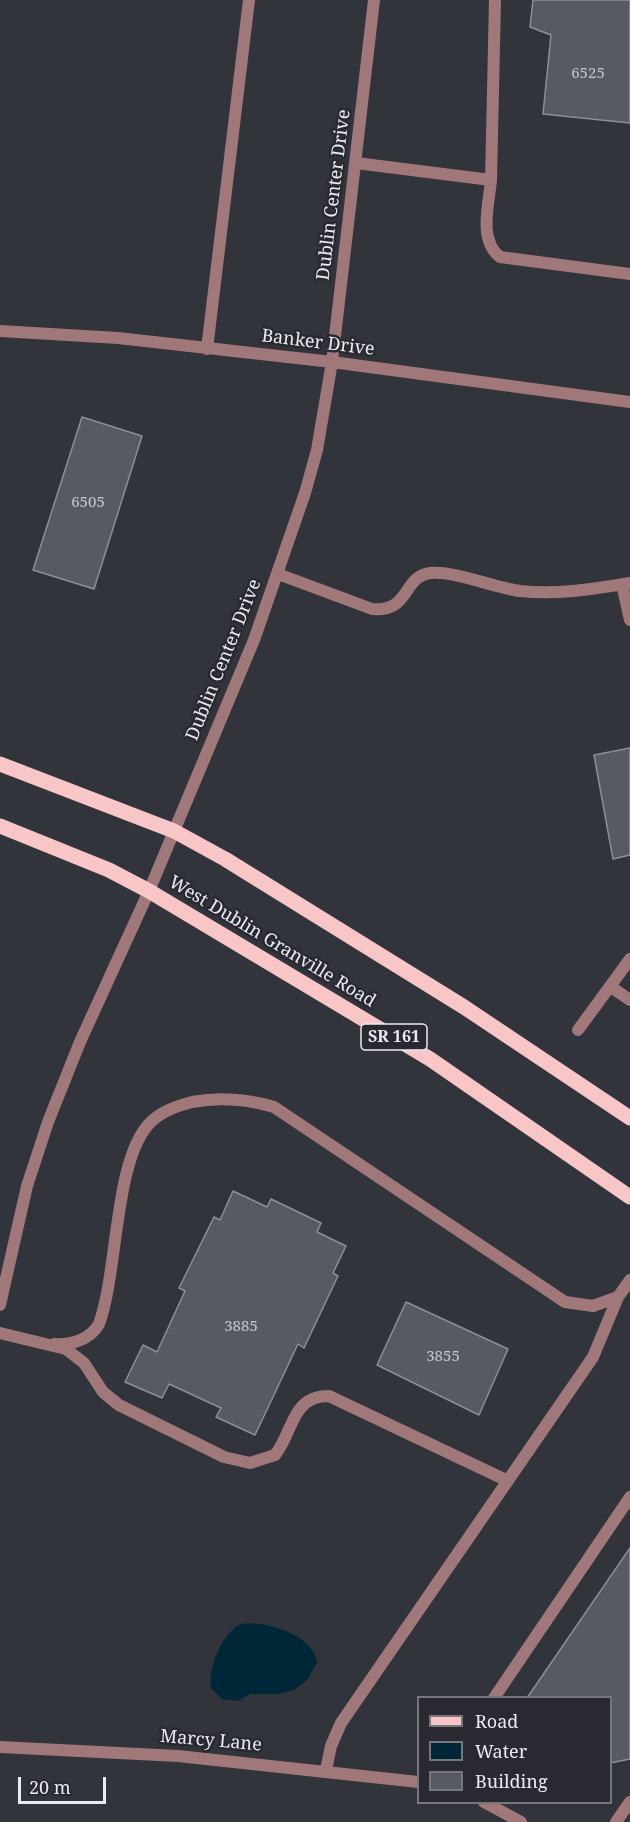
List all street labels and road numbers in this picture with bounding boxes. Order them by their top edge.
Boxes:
street label: Dublin Center Drive [313,108,355,282]
street label: Banker Drive [260,325,376,361]
street label: Dublin Center Drive [182,576,266,744]
street label: West Dublin Granville Road [165,872,379,1012]
road number: SR 161 [361,1024,427,1050]
street label: Marcy Lane [159,1726,263,1756]

